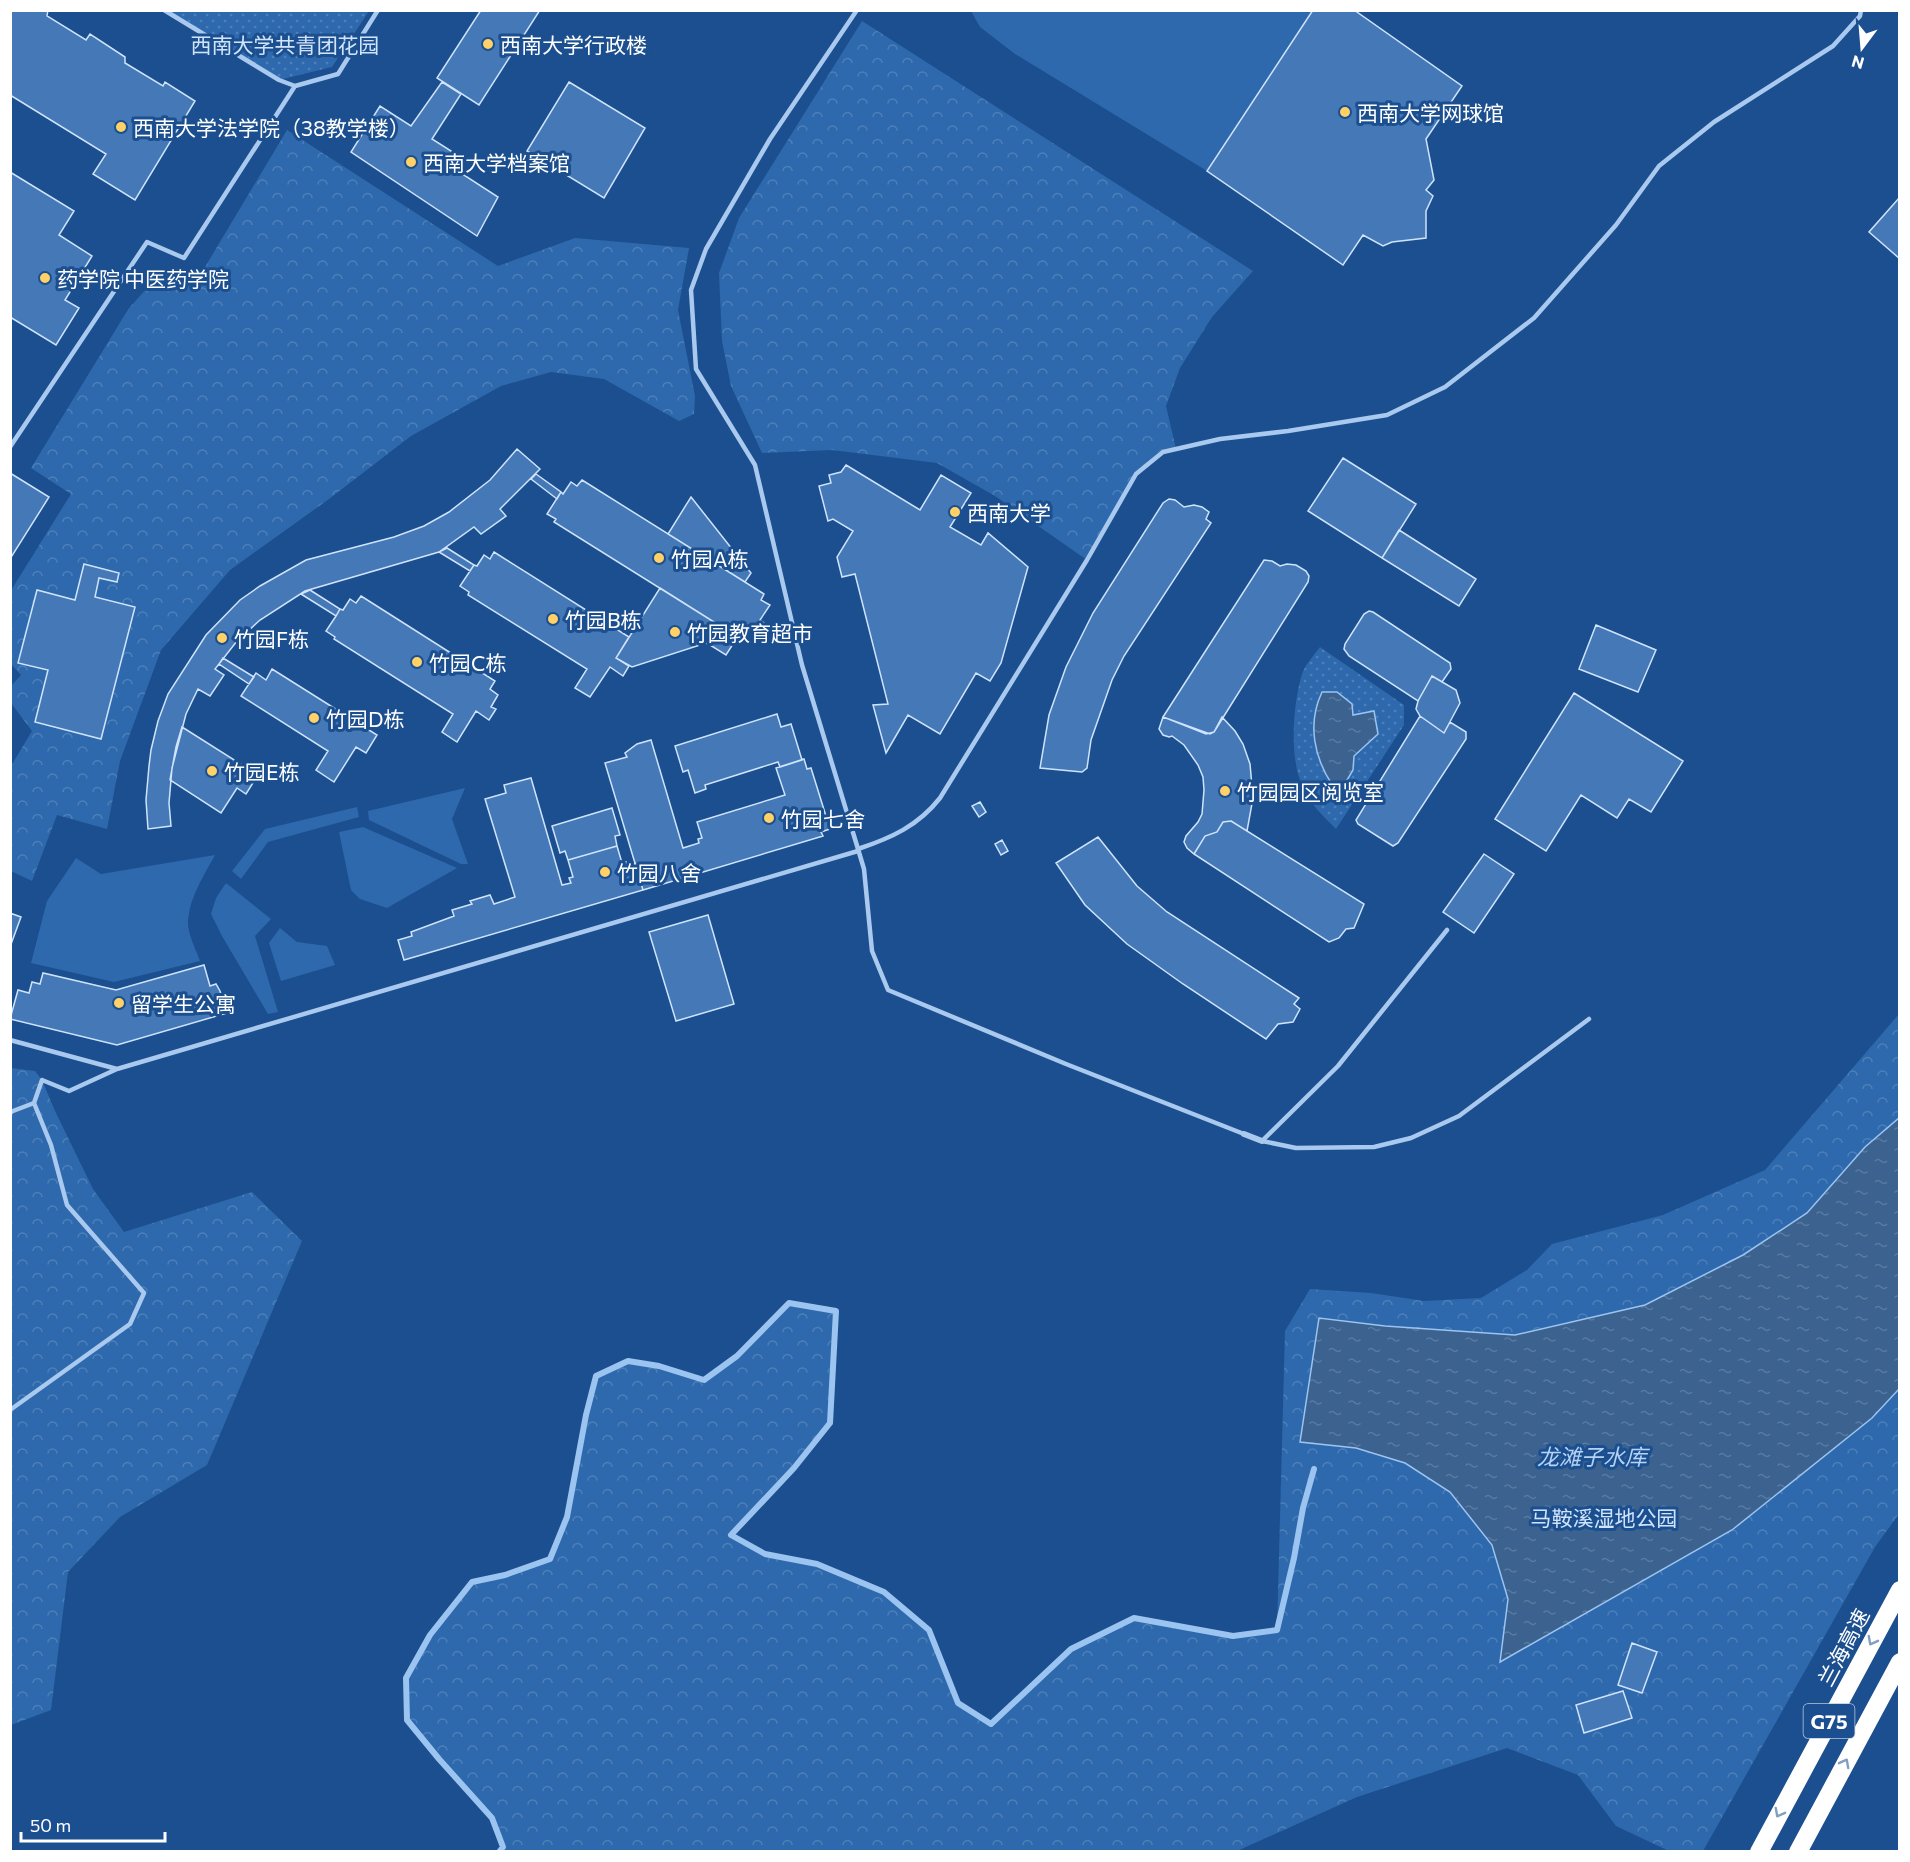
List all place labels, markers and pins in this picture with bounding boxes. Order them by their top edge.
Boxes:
place label: 西南大学行政楼 [500,32,647,57]
marker: 西南大学行政楼 [481,37,495,51]
place label: 西南大学网球馆 [1357,100,1504,125]
marker: 西南大学网球馆 [1338,105,1352,119]
place label: 西南大学法学院（38教学楼） [133,115,410,140]
marker: 西南大学法学院（38教学楼） [114,120,128,134]
place label: 西南大学档案馆 [423,150,570,175]
marker: 西南大学档案馆 [404,155,418,169]
place label: 药学院 中医药学院 [57,266,229,291]
marker: 药学院 中医药学院 [38,271,52,285]
place label: 西南大学 [967,500,1051,525]
marker: 西南大学 [948,505,962,519]
place label: 竹园A栋 [671,546,749,571]
marker: 竹园A栋 [652,551,666,565]
place label: 竹园B栋 [565,607,642,632]
marker: 竹园B栋 [546,612,560,626]
place label: 竹园教育超市 [687,620,813,645]
marker: 竹园教育超市 [668,625,682,639]
place label: 竹园F栋 [234,626,309,651]
marker: 竹园F栋 [215,631,229,645]
place label: 竹园C栋 [429,650,506,675]
marker: 竹园C栋 [410,655,424,669]
place label: 竹园D栋 [326,706,404,731]
marker: 竹园D栋 [307,711,321,725]
place label: 竹园E栋 [224,759,299,784]
marker: 竹园E栋 [205,764,219,778]
place label: 竹园园区阅览室 [1237,779,1384,804]
marker: 竹园园区阅览室 [1218,784,1232,798]
place label: 竹园七舍 [781,806,865,831]
marker: 竹园七舍 [762,811,776,825]
place label: 竹园八舍 [617,860,701,885]
marker: 竹园八舍 [598,865,612,879]
place label: 留学生公寓 [131,991,236,1016]
marker: 留学生公寓 [112,996,126,1010]

